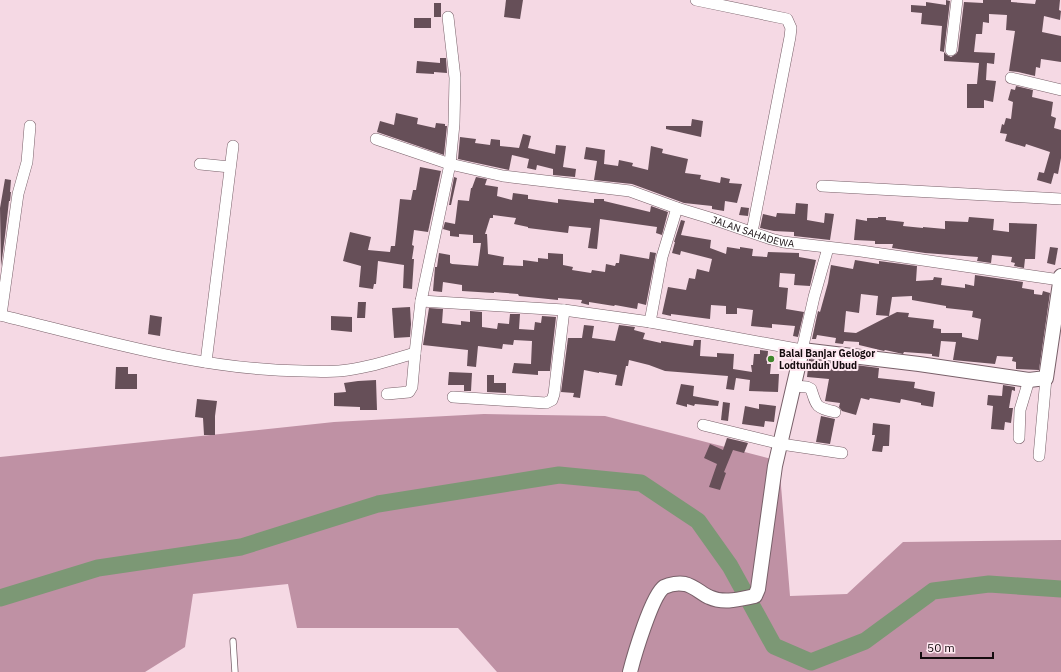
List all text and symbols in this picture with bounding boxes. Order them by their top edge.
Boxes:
street label: JALAN SAHADEWA [710,213,796,250]
place label: Balai Banjar Gelogor Lodtunduh Ubud [779,347,875,372]
marker: Balai Banjar Gelogor Lodtunduh Ubud [766,354,776,364]
scale bar [921,634,993,660]
text: 50 m [927,640,955,655]

